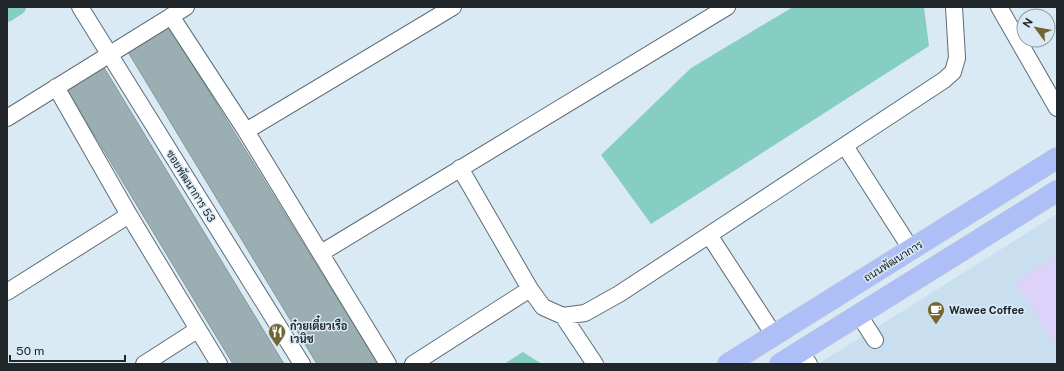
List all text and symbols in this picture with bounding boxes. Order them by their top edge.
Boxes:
north arrow [1016,8,1056,48]
text: N [1020,16,1035,30]
street label: ซอยพัฒนาการ 53 [164,147,219,224]
street label: ถนนพัฒนาการ [861,237,925,284]
cafe icon: Wawee Coffee [926,300,946,325]
place label: Wawee Coffee [949,304,1024,316]
place label: ก๋วยเตี๋ยวเรือ เวนิช [290,315,347,345]
restaurant icon: ก๋วยเตี๋ยวเรือ เวนิช [267,322,287,347]
scale bar [10,337,125,363]
text: 50 m [16,344,44,358]

